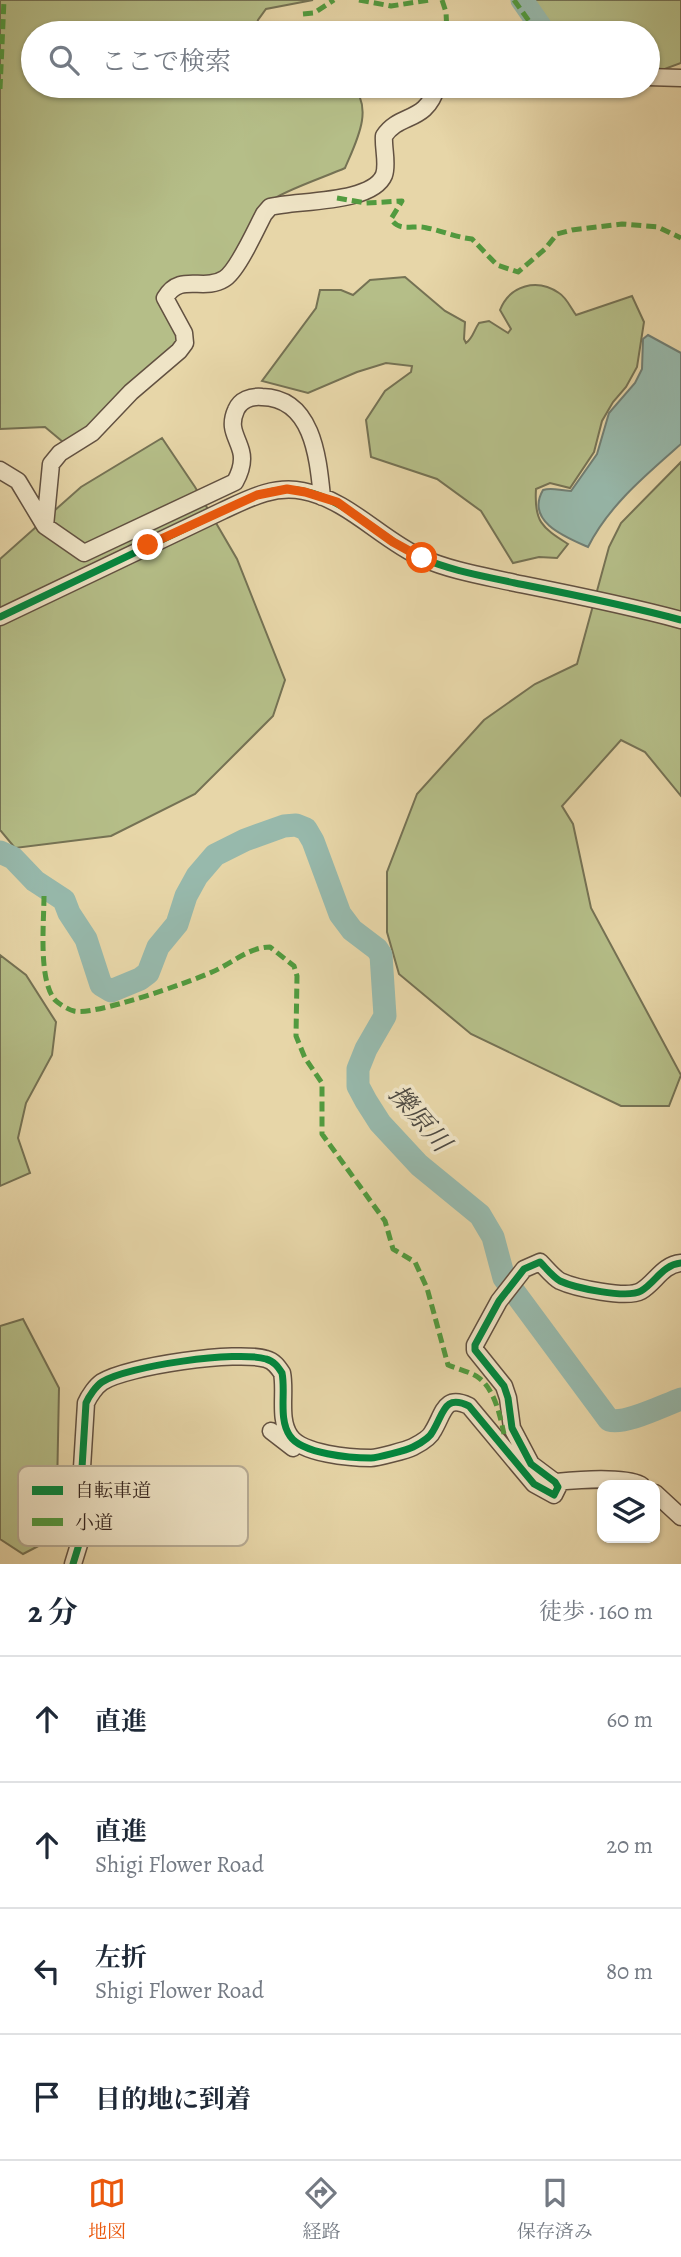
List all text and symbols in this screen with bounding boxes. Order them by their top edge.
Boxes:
search box [21,21,660,98]
icon: search [45,41,83,79]
text: ここで検索 [101,44,231,79]
route end [132,529,163,560]
route start [406,542,437,573]
water label: 擽原川 [381,1077,460,1162]
legend [18,1466,248,1546]
text: 自転車道 [75,1478,151,1504]
map controls [597,1480,660,1543]
button: layers [597,1480,660,1543]
text: 小道 [75,1510,113,1536]
text: 2 分 [28,1592,78,1632]
text: 徒歩 · 160 m [539,1596,653,1627]
icon: ahead [28,1700,66,1738]
text: 直進 [95,1704,147,1739]
text: 60 m [606,1704,653,1735]
text: 直進 [95,1814,147,1849]
icon: ahead [28,1826,66,1864]
text: 20 m [606,1830,653,1861]
text: Shigi Flower Road [95,1849,264,1880]
text: 左折 [95,1940,147,1975]
icon: left [28,1952,66,1990]
text: 80 m [606,1956,653,1987]
text: Shigi Flower Road [95,1975,264,2006]
icon: arrive [28,2078,66,2116]
text: 目的地に到着 [95,2082,251,2117]
tab: 地図 [88,2174,126,2245]
tab: 経路 [302,2174,341,2245]
tab: 保存済み [517,2174,593,2245]

